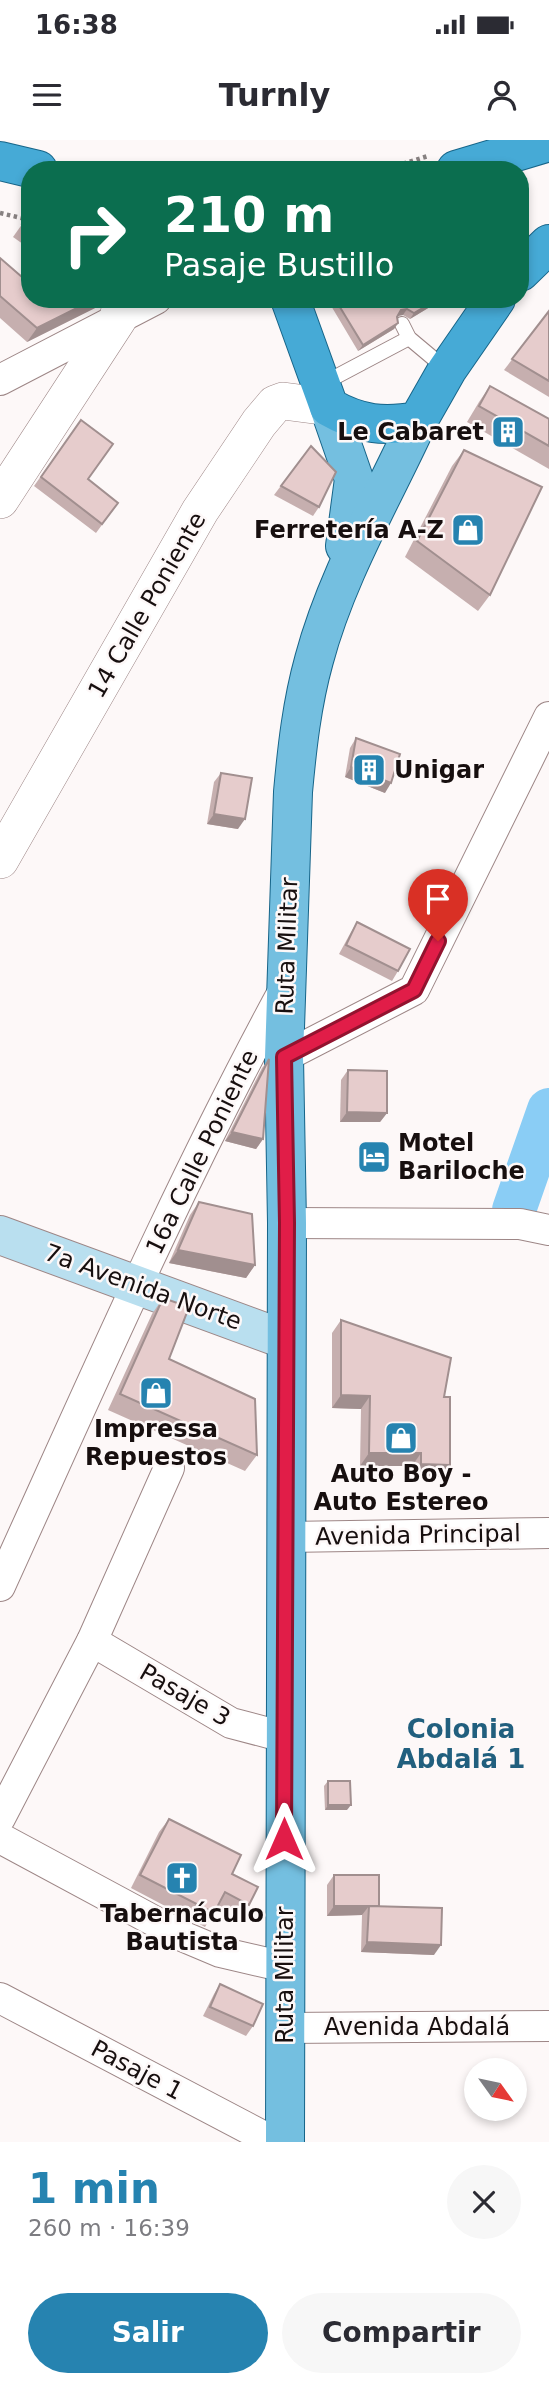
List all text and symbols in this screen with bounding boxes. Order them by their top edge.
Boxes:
text: 16:38 [35,10,118,40]
icon: menu [28,76,66,114]
text: Turnly [219,76,330,114]
icon: person [483,76,521,114]
text: 210 m [164,187,334,244]
icon: right [49,189,140,280]
text: Pasaje Bustillo [164,246,394,284]
building icon: Le Cabaret [489,413,527,451]
place label: Le Cabaret [337,418,484,446]
street label: 14 Calle Poniente [82,507,212,703]
shop icon: Ferretería A-Z [449,511,487,549]
place label: Ferretería A-Z [254,516,444,544]
building icon: Unigar [350,751,388,789]
place label: Unigar [394,756,484,784]
pin [408,869,468,941]
street label: Ruta Militar [271,877,303,1015]
icon: arrive [419,880,457,918]
street label: 16a Calle Poniente [140,1045,264,1259]
place label: Motel Bariloche [398,1129,525,1185]
hotel icon: Motel Bariloche [355,1138,393,1176]
street label: 7a Avenida Norte [41,1238,245,1336]
shop icon: Impressa Repuestos [137,1374,175,1412]
place label: Impressa Repuestos [85,1415,227,1471]
shop icon: Auto Boy - Auto Estereo [382,1419,420,1457]
place label: Auto Boy - Auto Estereo [313,1460,489,1516]
street label: Avenida Principal [315,1519,521,1551]
street label: Pasaje 3 [135,1658,235,1732]
district label: Colonia Abdalá 1 [397,1714,525,1774]
position arrow [247,1802,321,1876]
church icon: Tabernáculo Bautista [163,1859,201,1897]
place label: Tabernáculo Bautista [100,1900,264,1956]
street label: Ruta Militar [271,1906,299,2044]
street label: Avenida Abdalá [324,2013,510,2041]
street label: Pasaje 1 [86,2034,188,2106]
north arrow [464,2058,527,2121]
map controls [464,2058,527,2121]
text: 1 min [28,2164,160,2213]
button: close [447,2165,521,2239]
text: 260 m · 16:39 [28,2215,190,2241]
button: Salir [28,2293,268,2373]
button: Compartir [282,2293,521,2373]

